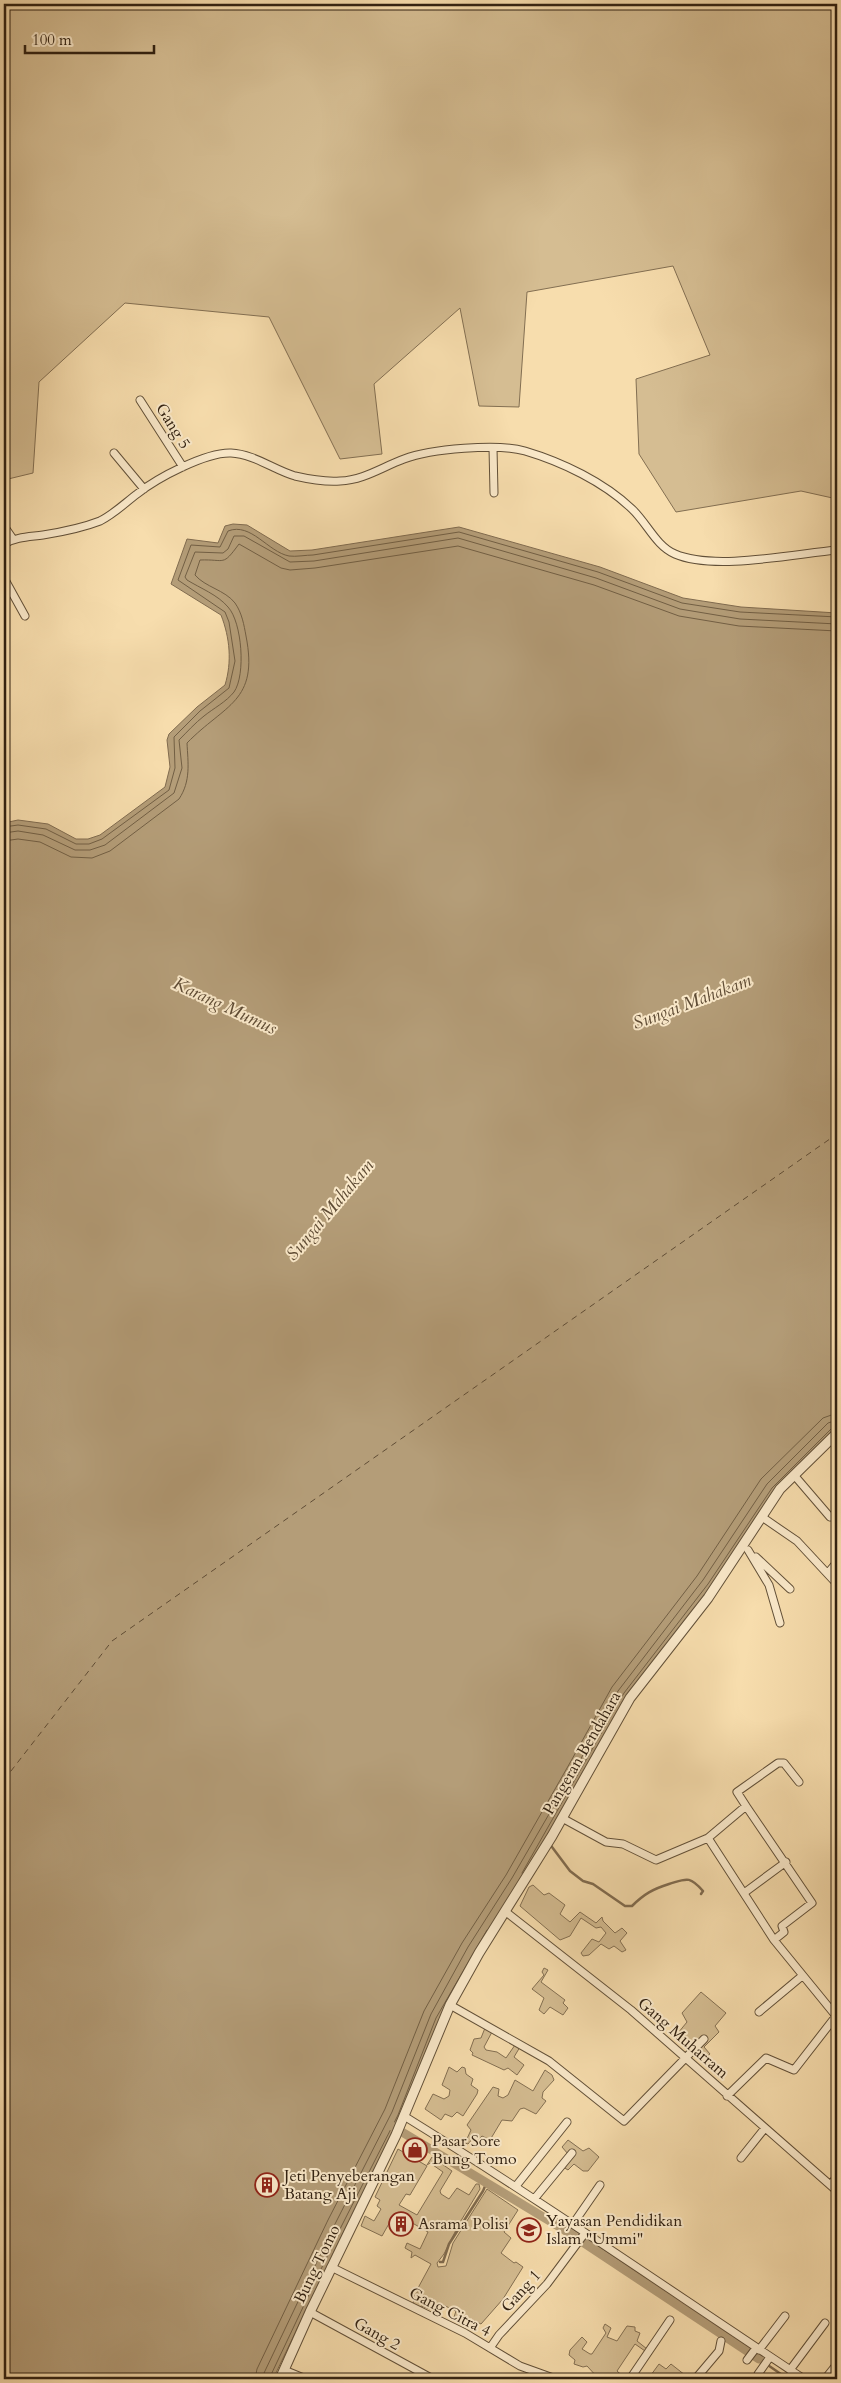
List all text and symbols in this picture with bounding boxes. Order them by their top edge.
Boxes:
scale bar [25,22,154,54]
text: 100 m [32,30,72,50]
street label: Gang 5 [150,399,196,453]
water label: Sungai Mahakam [629,968,755,1036]
water label: Karang Mumus [169,971,281,1041]
water label: Sungai Mahakam [280,1154,380,1266]
street label: Pangeran Bendahara [538,1687,626,1819]
street label: Gang Muharram [633,1992,733,2084]
place label: Pasar Sore Bung Tomo [432,2130,517,2170]
shop icon: Pasar Sore Bung Tomo [402,2137,428,2163]
place label: Jeti Penyeberangan Batang Aji [282,2165,415,2205]
building icon: Jeti Penyeberangan Batang Aji [254,2172,280,2198]
place label: Yayasan Pendidikan Islam "Ummi" [546,2210,682,2250]
building icon: Asrama Polisi [388,2211,414,2237]
place label: Asrama Polisi [418,2213,509,2235]
school or university icon: Yayasan Pendidikan Islam "Ummi" [516,2217,542,2243]
street label: Bung Tomo [289,2221,346,2307]
street label: Gang 1 [496,2265,546,2317]
street label: Gang Citra 4 [405,2282,495,2342]
street label: Gang 2 [350,2312,404,2356]

